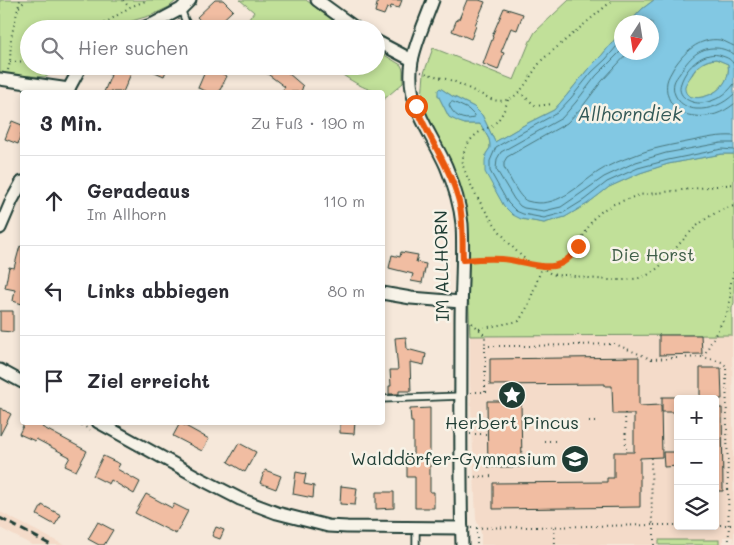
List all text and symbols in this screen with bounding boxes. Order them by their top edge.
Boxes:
north arrow [614,15,659,60]
search box [20,20,385,75]
icon: search [38,34,66,62]
text: Hier suchen [78,35,189,60]
route start [405,95,428,118]
water label: Allhorndiek [578,101,683,126]
text: 3 Min. [40,109,103,136]
text: Zu Fuß · 190 m [251,112,365,133]
text: Geradeaus [87,178,190,203]
icon: ahead [40,187,68,215]
text: 110 m [323,190,365,211]
text: Im Allhorn [87,203,166,224]
street label: IM ALLHORN [428,210,454,322]
route end [567,235,590,258]
park label: Die Horst [611,242,695,266]
icon: left [40,277,68,305]
text: Links abbiegen [87,278,229,303]
text: 80 m [328,280,365,301]
icon: arrive [40,367,68,395]
text: Ziel erreicht [87,368,210,393]
place icon: Herbert Pincus [497,380,527,410]
map controls [674,395,719,530]
button: + [674,395,719,440]
place label: Herbert Pincus [445,410,579,434]
button: − [674,440,719,485]
school or university icon: Walddörfer-Gymnasium [560,444,590,474]
place label: Walddörfer-Gymnasium [350,446,556,470]
button: layers [674,485,719,530]

